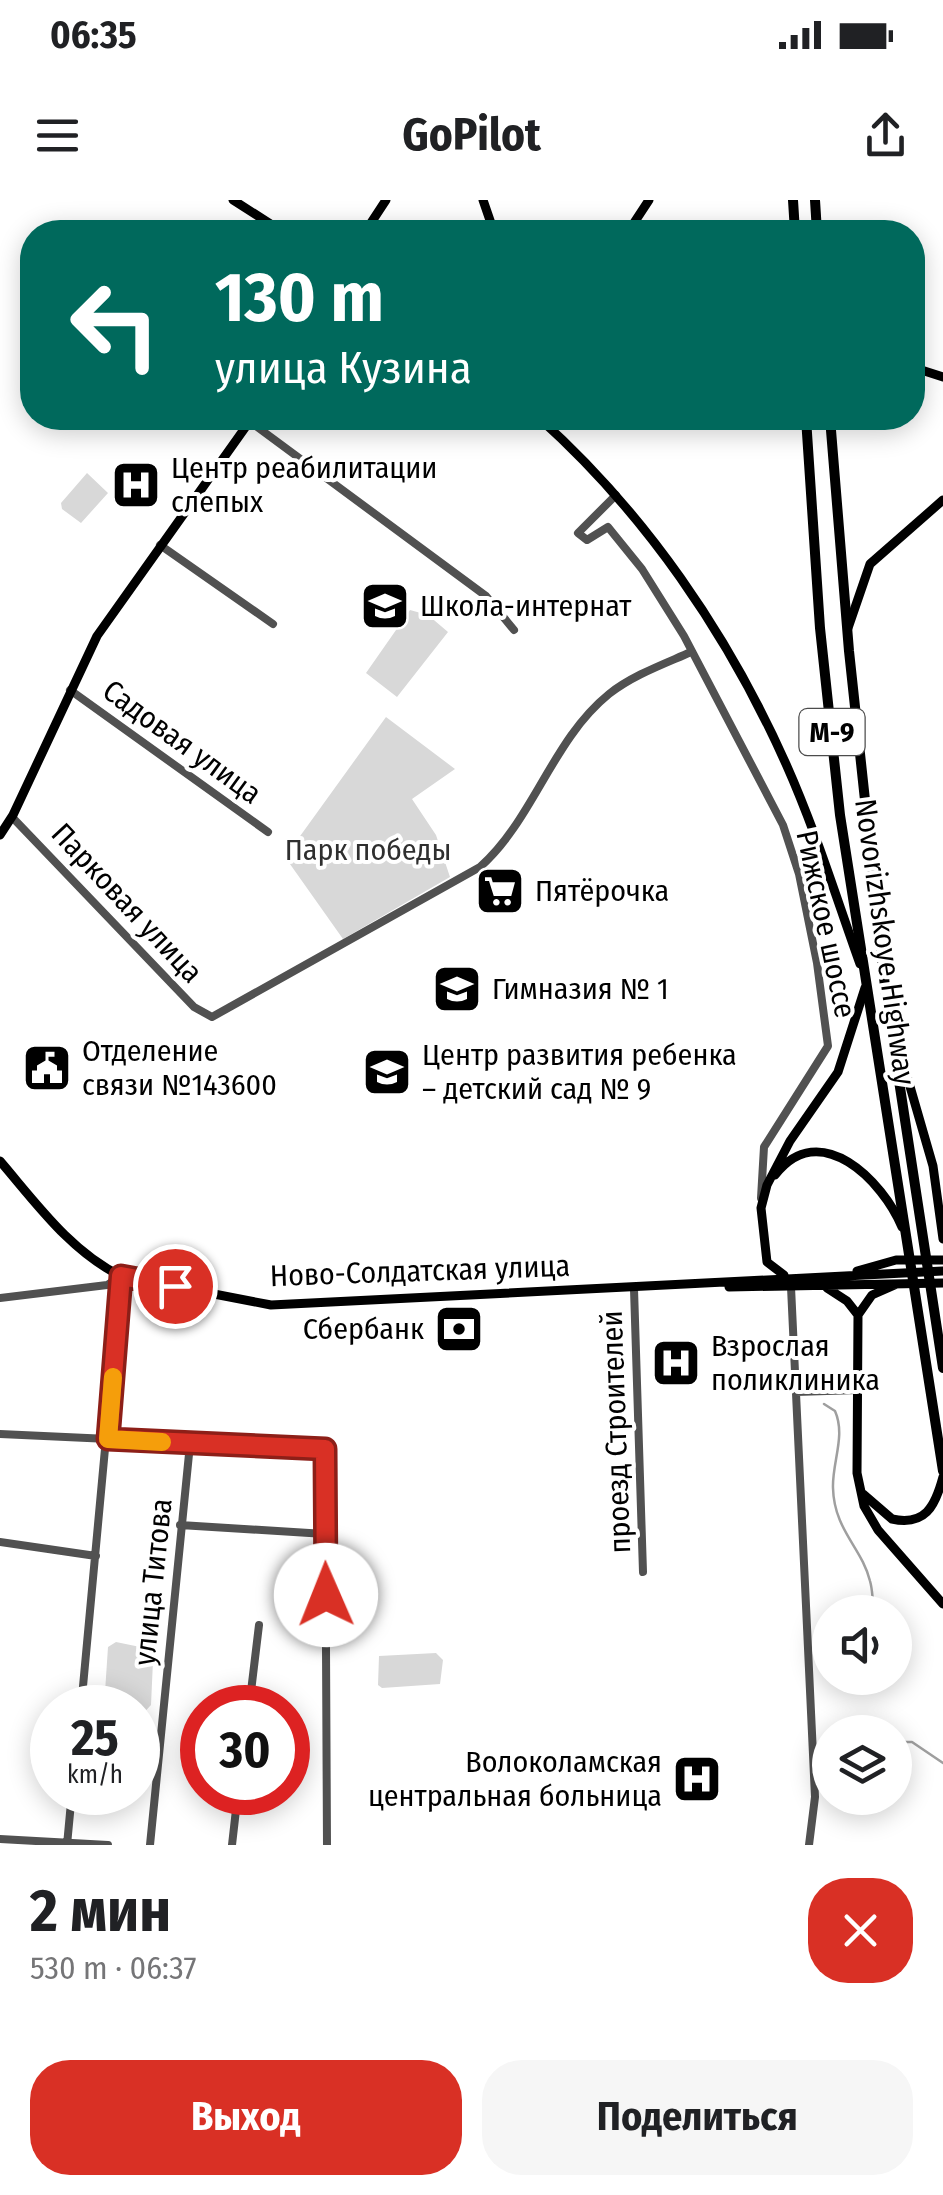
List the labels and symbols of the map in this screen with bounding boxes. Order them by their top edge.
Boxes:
place label: Центр реабилитации слепых [171,450,437,520]
hospital icon: Центр реабилитации слепых [110,459,162,511]
school or university icon: Школа-интернат [359,580,411,632]
place label: Школа-интернат [420,588,632,624]
street label: Садовая улица [96,672,268,812]
road number: М-9 [800,709,864,755]
street label: Novorizhskoye Highway [847,797,923,1088]
street label: Парковая улица [44,816,210,990]
street label: Рижское шоссе [789,827,863,1021]
park label: Парк победы [285,832,451,868]
supermarket icon: Пятёрочка [474,865,526,917]
place label: Пятёрочка [535,873,669,909]
school or university icon: Гимназия № 1 [431,963,483,1015]
place label: Гимназия № 1 [492,971,669,1007]
place label: Отделение связи №143600 [82,1033,277,1103]
place label: Центр развития ребенка – детский сад № 9 [422,1037,737,1107]
public building icon: Отделение связи №143600 [21,1042,73,1094]
school or university icon: Центр развития ребенка – детский сад № 9 [361,1046,413,1098]
pin [133,1244,218,1329]
street label: Ново-Солдатская улица [269,1248,571,1294]
bank icon: Сбербанк [433,1303,485,1355]
street label: проезд Строителей [594,1310,638,1554]
place label: Сбербанк [303,1311,424,1347]
place label: Взрослая поликлиника [711,1328,880,1398]
hospital icon: Взрослая поликлиника [650,1337,702,1389]
street label: улица Титова [126,1497,180,1667]
position arrow [274,1543,378,1647]
speed limit sign: 30 [180,1685,310,1815]
place label: Волоколамская центральная больница [368,1744,662,1814]
hospital icon: Волоколамская центральная больница [671,1753,723,1805]

